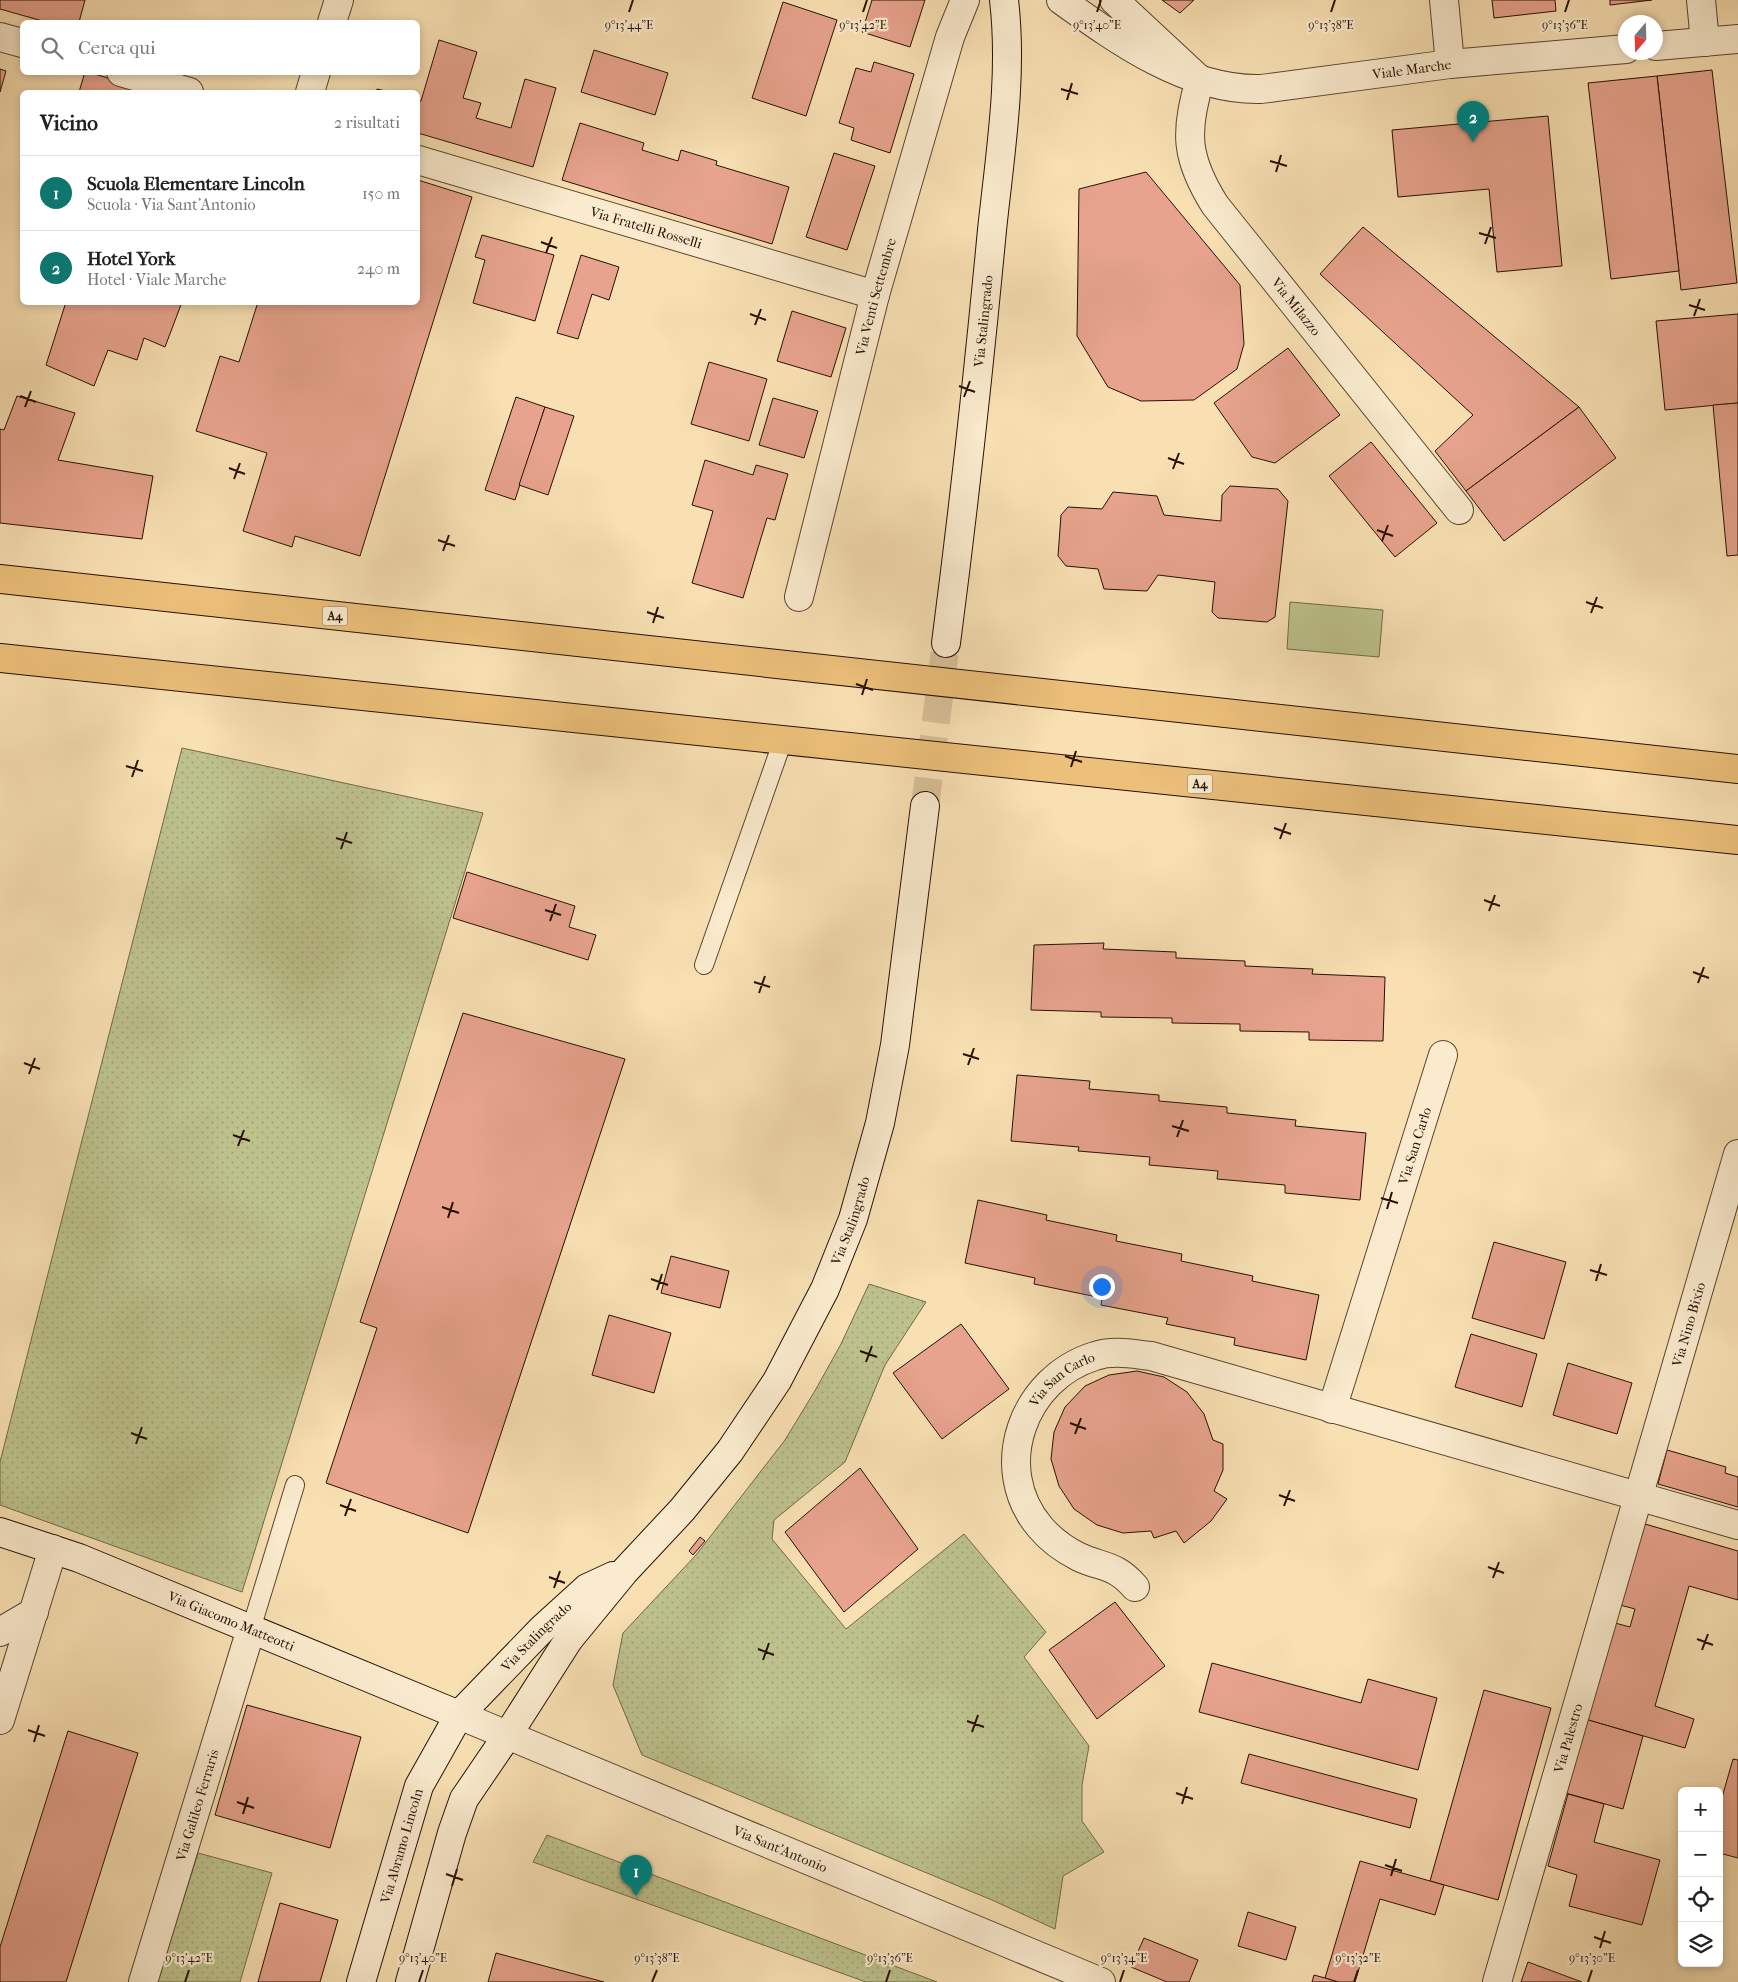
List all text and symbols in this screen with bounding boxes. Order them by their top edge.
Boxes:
north arrow [1618,15,1663,60]
text: 9°13'44"E [605,18,653,32]
text: 9°13'42"E [839,18,887,32]
text: 9°13'40"E [1073,18,1121,32]
text: 9°13'38"E [1308,18,1354,32]
text: 9°13'36"E [1542,18,1588,32]
search box [20,20,420,75]
icon: search [38,34,66,62]
text: Cerca qui [78,37,156,59]
street label: Viale Marche [1370,56,1453,83]
pin: 2 [1457,101,1489,142]
text: Vicino [40,111,98,135]
text: 2 risultati [334,113,400,132]
text: Scuola Elementare Lincoln [87,173,305,195]
text: 1 [53,184,59,203]
text: 150 m [362,184,400,203]
text: Scuola · Via Sant'Antonio [87,195,256,214]
street label: Via Fratelli Rosselli [587,203,704,252]
street label: Via Venti Settembre [852,236,900,358]
text: Hotel York [87,248,175,270]
text: 2 [52,259,60,278]
text: 240 m [357,259,400,278]
text: Hotel · Viale Marche [87,270,226,289]
street label: Via Stalingrado [970,274,997,369]
street label: Via Milazzo [1267,274,1324,339]
road number: A4 [322,606,348,626]
road number: A4 [1188,774,1212,794]
street label: Via San Carlo [1395,1105,1435,1188]
street label: Via Stalingrado [827,1175,874,1268]
your location [1089,1274,1115,1300]
street label: Via Nino Bixio [1668,1280,1709,1370]
street label: Via San Carlo [1025,1349,1097,1411]
street label: Via Giacomo Matteotti [164,1587,297,1655]
street label: Via Stalingrado [497,1598,575,1676]
street label: Via Palestro [1550,1702,1587,1776]
street label: Via Galileo Ferraris [172,1747,223,1864]
street label: Via Abramo Lincoln [376,1786,427,1906]
map controls [1678,1787,1723,1967]
button: + [1678,1787,1723,1832]
street label: Via Sant'Antonio [730,1822,830,1876]
button: − [1678,1832,1723,1877]
pin: 1 [620,1855,652,1896]
button: locate [1678,1877,1723,1922]
button: layers [1678,1922,1723,1967]
text: 9°13'42"E [165,1951,213,1965]
text: 9°13'40"E [399,1951,447,1965]
text: 9°13'38"E [634,1951,680,1965]
text: 9°13'36"E [867,1951,913,1965]
text: 9°13'34"E [1101,1951,1147,1965]
text: 9°13'32"E [1335,1951,1381,1965]
text: 9°13'30"E [1569,1951,1615,1965]

